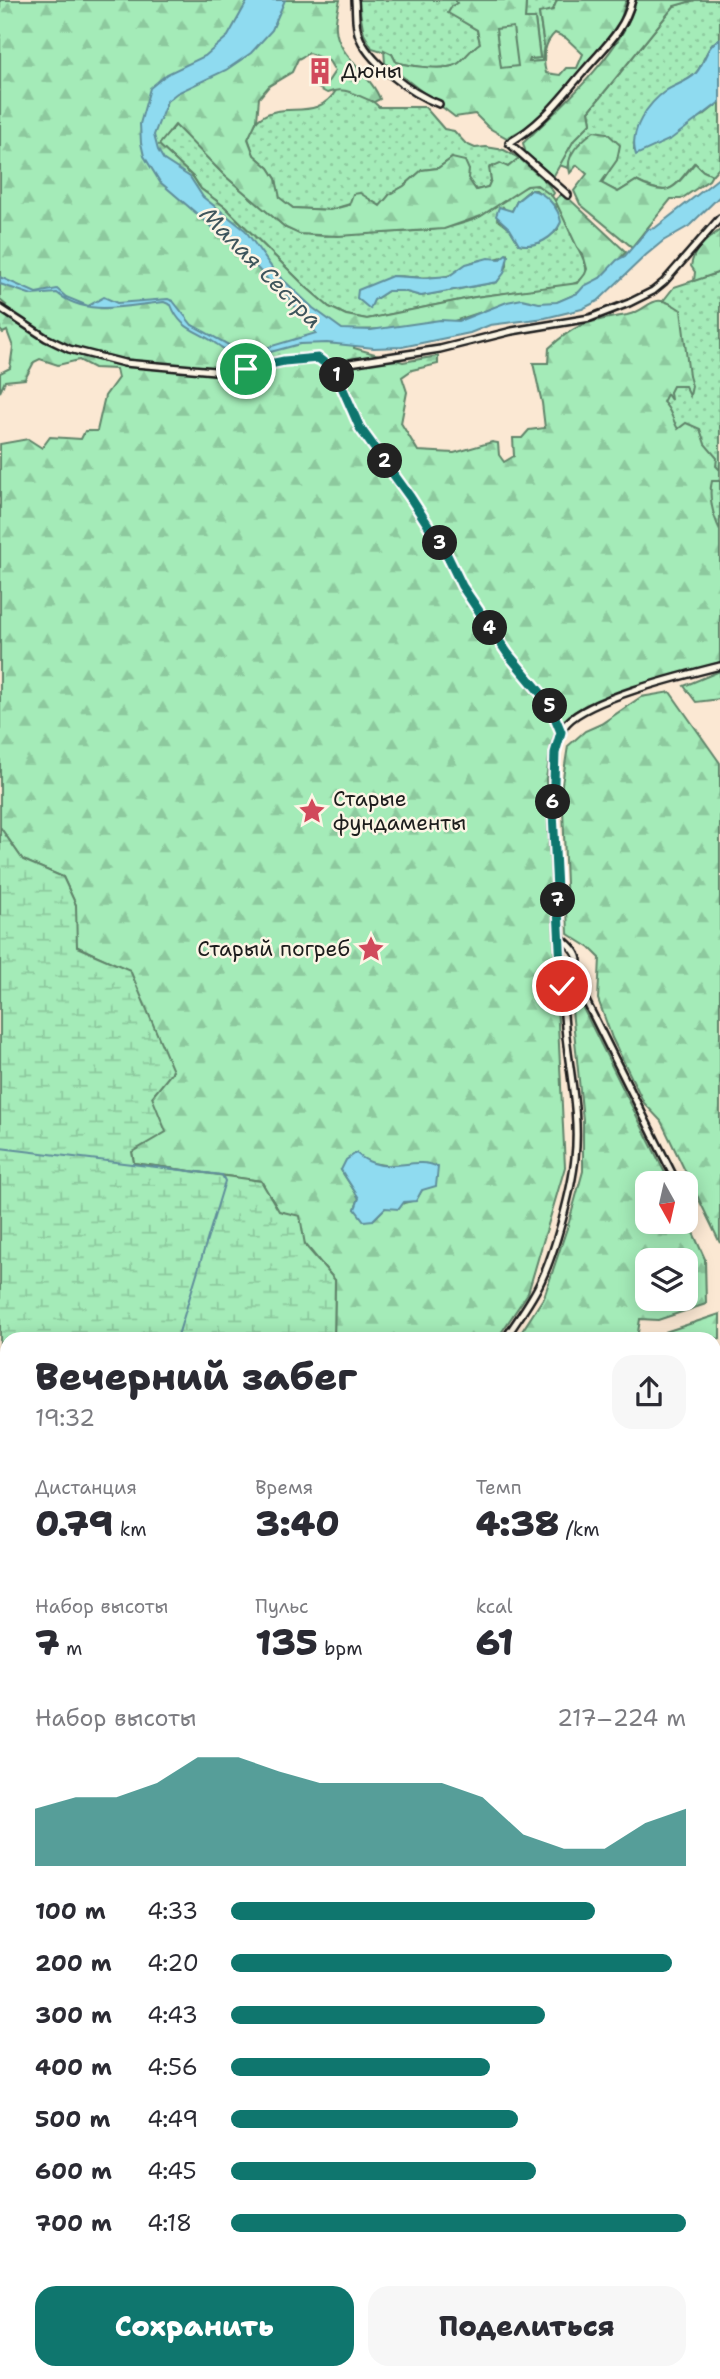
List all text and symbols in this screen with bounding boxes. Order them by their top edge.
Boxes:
building icon: Дюны [305,56,335,86]
place label: Дюны [341,57,402,85]
water label: Малая Сестра [194,200,328,334]
pin [216,339,276,399]
icon: arrive [227,350,265,388]
pin: 1 [320,358,354,392]
text: 1 [332,362,341,387]
pin: 2 [368,444,402,478]
text: 2 [378,448,391,473]
pin: 3 [422,526,458,560]
text: 3 [433,530,446,555]
pin: 4 [472,610,508,646]
text: 4 [483,615,496,640]
pin: 5 [532,688,568,724]
text: 5 [544,693,555,718]
pin: 6 [536,784,570,820]
place label: Старые фундаменты [333,785,466,837]
text: 6 [546,789,559,814]
place icon: Старые фундаменты [297,796,327,826]
pin: 7 [540,883,576,918]
text: 7 [551,887,564,912]
place icon: Старый погреб [356,934,386,964]
place label: Старый погреб [197,935,350,963]
pin [532,956,592,1016]
icon: check [543,967,581,1005]
north arrow [635,1171,698,1234]
map controls [635,1171,698,1311]
button: layers [635,1248,698,1311]
text: Вечерний забег [35,1351,357,1402]
button: share [612,1355,686,1429]
text: 19:32 [35,1403,95,1433]
text: Дистанция [35,1475,137,1500]
text: Время [255,1475,313,1500]
text: Темп [476,1475,522,1500]
text: 0.79 [35,1500,113,1547]
text: 3:40 [255,1500,340,1547]
text: 4:38 [476,1500,559,1547]
text: km [113,1517,147,1542]
text: /km [559,1517,600,1542]
text: Набор высоты [35,1594,168,1619]
text: Пульс [255,1594,309,1619]
text: kcal [476,1594,513,1619]
text: 7 [35,1619,60,1666]
text: 135 [255,1619,318,1666]
text: 61 [476,1619,514,1666]
text: m [60,1636,82,1661]
text: bpm [318,1636,363,1661]
text: Набор высоты [35,1703,196,1733]
text: 217–224 m [557,1703,686,1733]
text: 100 m [35,1896,106,1926]
text: 4:33 [147,1896,198,1926]
text: 200 m [35,1948,112,1978]
text: 4:20 [147,1948,199,1978]
text: 300 m [35,2000,112,2030]
text: 4:43 [147,2000,198,2030]
text: 400 m [35,2052,112,2082]
text: 4:56 [147,2052,198,2082]
text: 500 m [35,2104,110,2134]
text: 4:49 [147,2104,198,2134]
text: 600 m [35,2156,112,2186]
text: 4:45 [147,2156,197,2186]
text: 700 m [35,2208,112,2238]
text: 4:18 [147,2208,192,2238]
button: Сохранить [35,2286,354,2366]
button: Поделиться [368,2286,686,2366]

